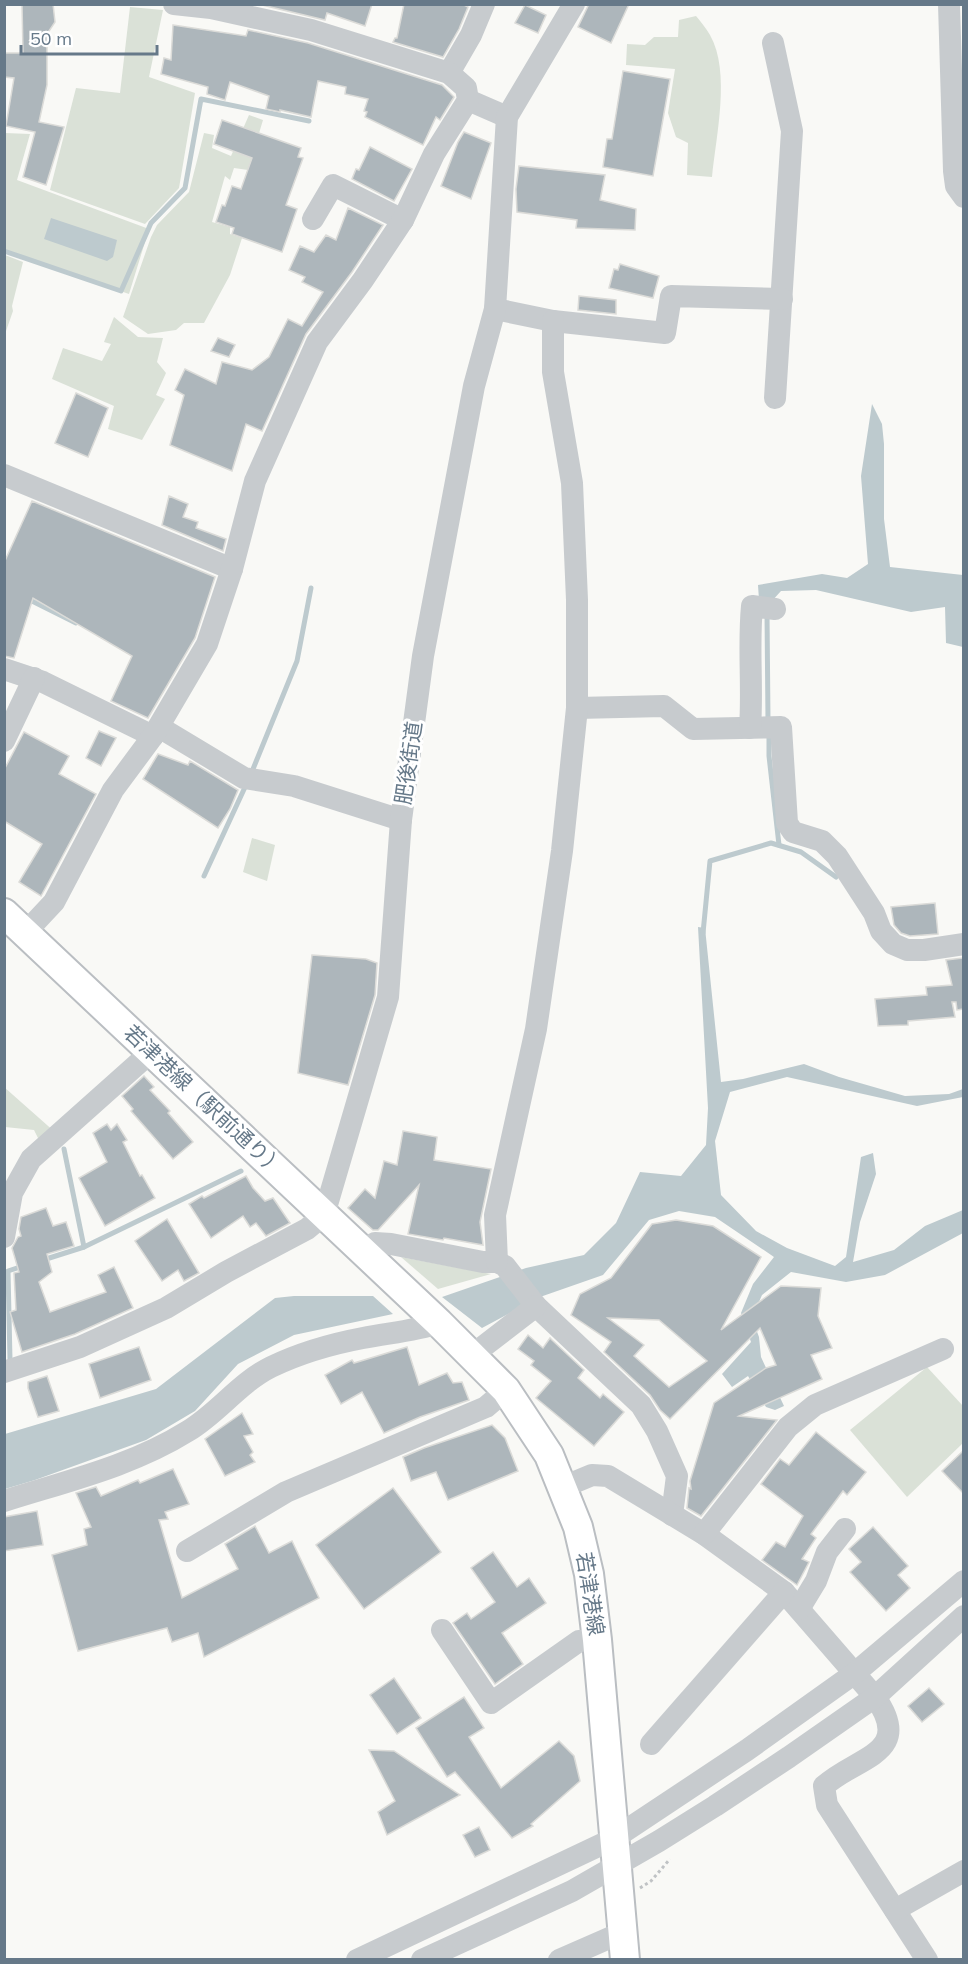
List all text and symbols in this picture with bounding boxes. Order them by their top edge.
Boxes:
scale bar [21,18,158,56]
text: 50 m [30,27,72,50]
street label: 肥後街道 [389,719,427,806]
street label: 若津港線（駅前通り） [119,1019,290,1181]
street label: 若津港線 [572,1550,610,1637]

